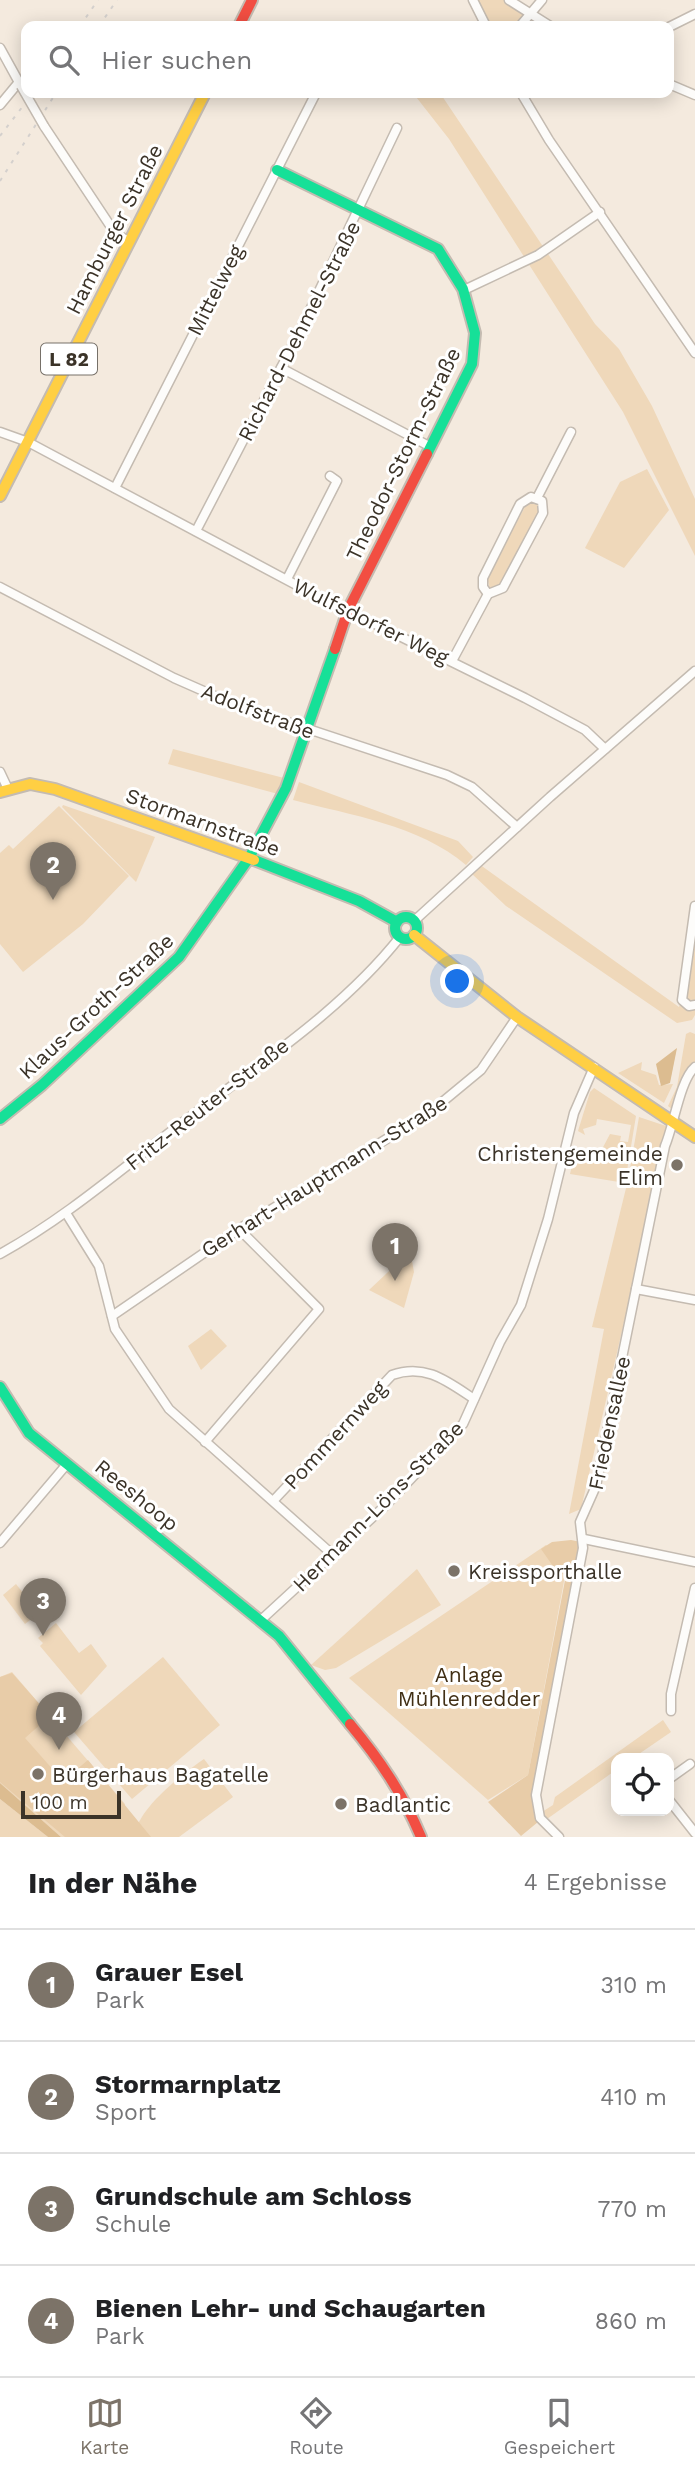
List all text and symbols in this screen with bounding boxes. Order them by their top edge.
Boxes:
search box [21,21,674,98]
icon: search [45,41,83,79]
text: Hier suchen [101,45,252,75]
street label: Hamburger Straße [60,140,168,318]
street label: Richard-Dehmel-Straße [233,217,365,445]
street label: Mittelweg [182,240,249,340]
street label: Theodor-Storm-Straße [340,343,466,565]
road number: L 82 [41,344,97,374]
street label: Wulfsdorfer Weg [289,572,454,670]
street label: Adolfstraße [198,678,318,744]
street label: Stormarnstraße [123,783,283,861]
pin: 2 [30,842,76,900]
street label: Klaus-Groth-Straße [14,928,178,1084]
your location [440,964,474,998]
street label: Fritz-Reuter-Straße [120,1033,294,1175]
street label: Gerhart-Hauptmann-Straße [196,1090,452,1262]
place label: Christengemeinde Elim [477,1141,663,1190]
marker: Christengemeinde Elim [669,1157,685,1173]
pin: 1 [372,1223,418,1281]
street label: Friedensallee [583,1354,635,1492]
street label: Pommernweg [278,1375,392,1494]
street label: Hermann-Löns-Straße [287,1415,469,1597]
street label: Reeshoop [90,1454,184,1536]
place label: Kreissporthalle [468,1559,622,1584]
marker: Kreissporthalle [446,1563,462,1579]
pin: 3 [20,1578,66,1636]
park label: Anlage Mühlenredder [398,1662,541,1711]
pin: 4 [36,1692,82,1750]
map controls [611,1753,674,1816]
button: locate [611,1753,674,1816]
place label: Bürgerhaus Bagatelle [52,1762,269,1787]
marker: Bürgerhaus Bagatelle [30,1766,46,1782]
scale bar [21,1788,121,1820]
text: 100 m [32,1791,88,1814]
place label: Badlantic [355,1792,451,1817]
marker: Badlantic [333,1796,349,1812]
text: In der Nähe [28,1865,197,1900]
text: 4 Ergebnisse [524,1869,667,1896]
text: Grauer Esel [95,1957,243,1987]
text: 1 [46,1972,56,1999]
text: 310 m [601,1972,667,1999]
text: Park [95,1987,144,2014]
text: Stormarnplatz [95,2069,281,2099]
text: 2 [44,2084,58,2111]
text: 410 m [600,2084,667,2111]
text: Sport [95,2099,156,2126]
text: Grundschule am Schloss [95,2181,412,2211]
text: 3 [44,2196,58,2223]
text: 770 m [598,2196,667,2223]
text: Schule [95,2211,171,2238]
text: Bienen Lehr- und Schaugarten [95,2293,486,2323]
text: 4 [44,2308,58,2335]
text: 860 m [595,2308,667,2335]
text: Park [95,2323,144,2350]
tab: Karte [80,2394,129,2459]
tab: Route [289,2394,344,2459]
tab: Gespeichert [504,2394,615,2459]

